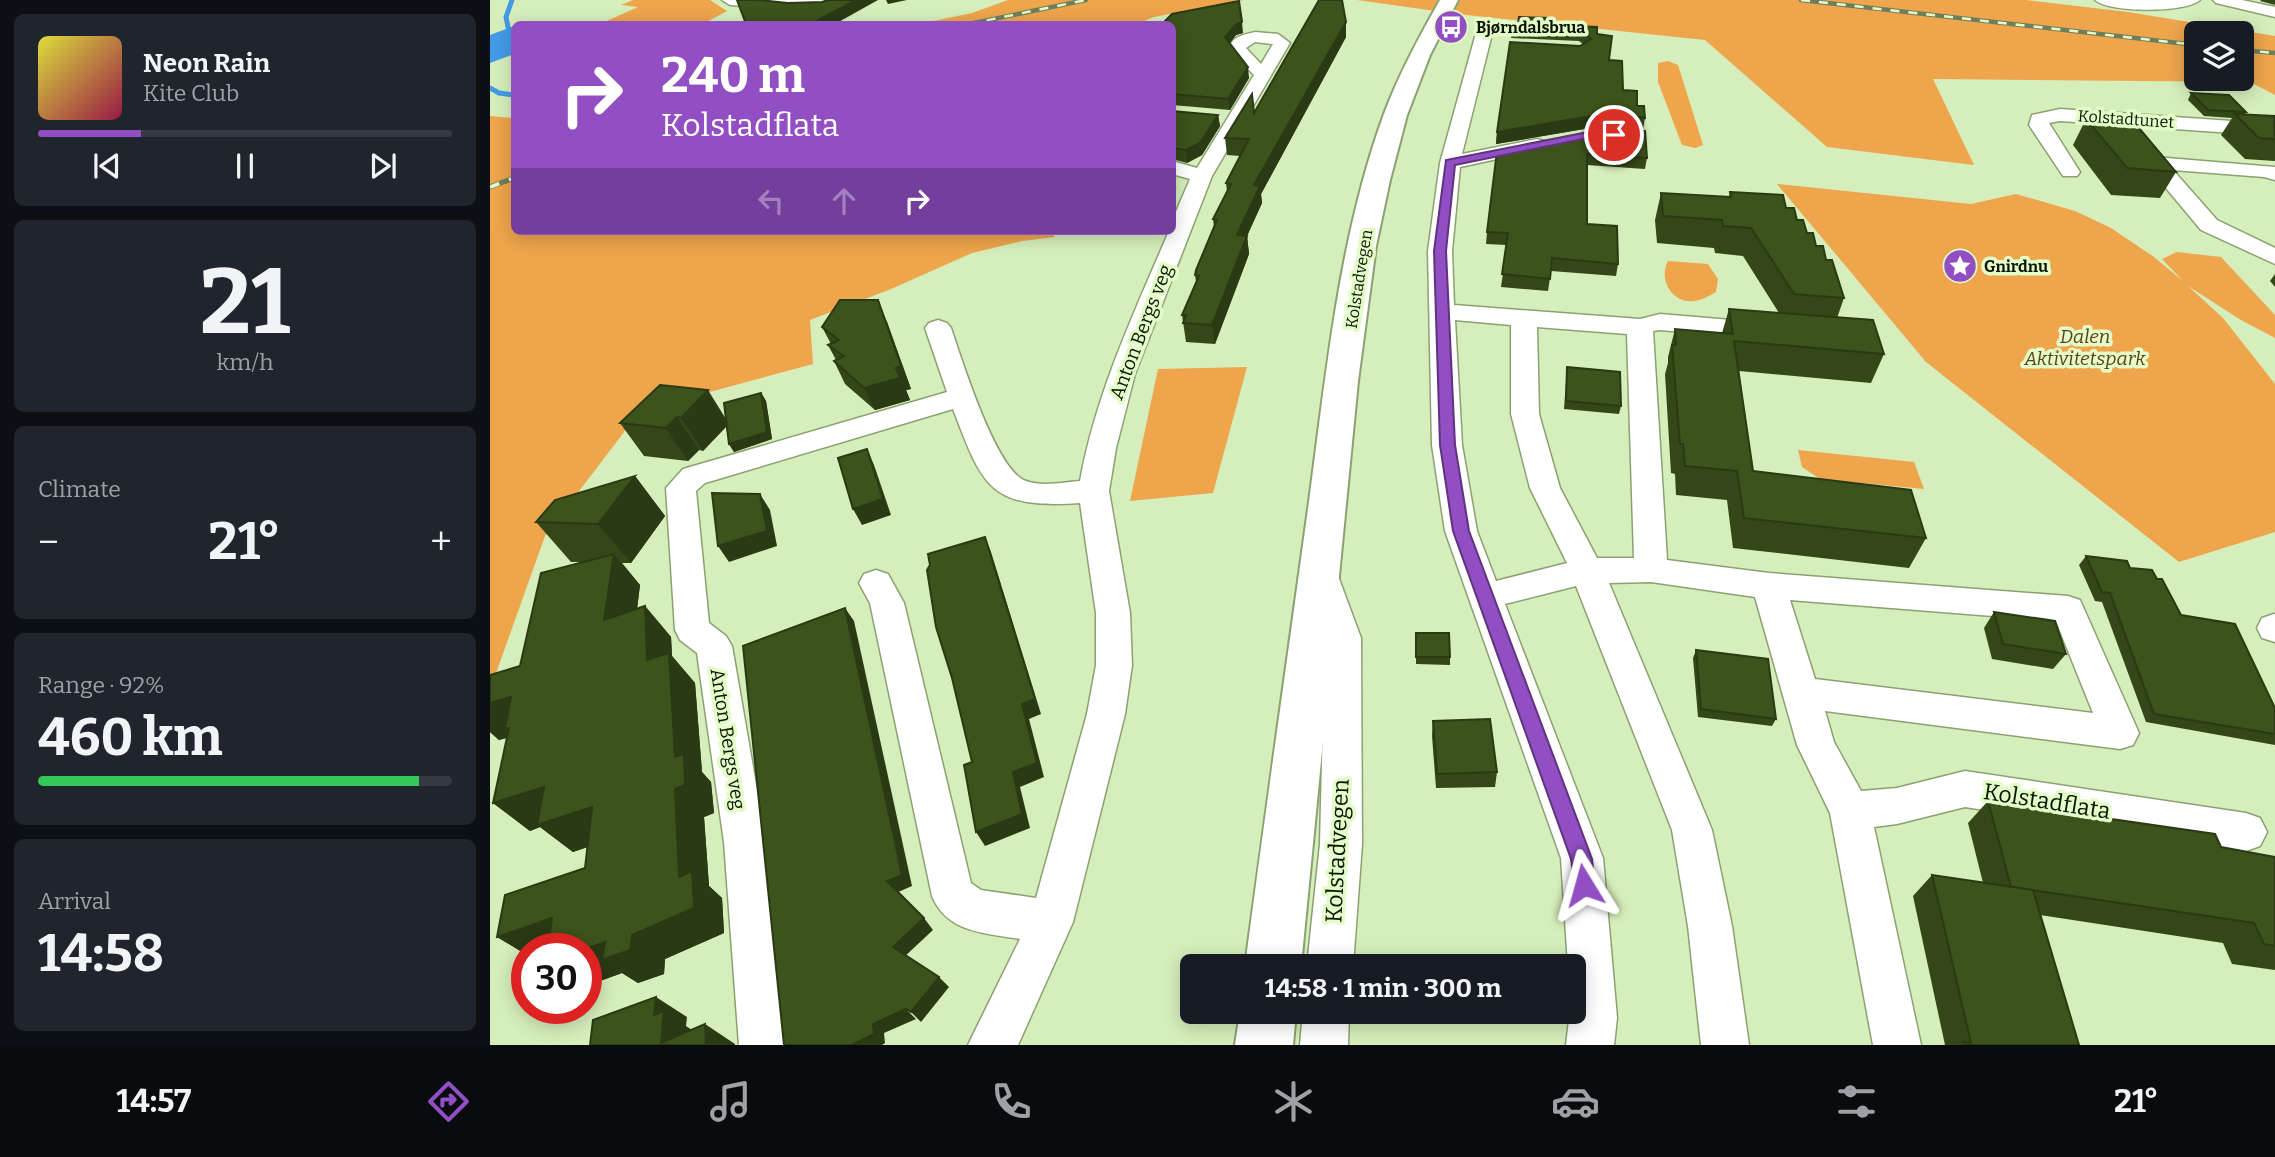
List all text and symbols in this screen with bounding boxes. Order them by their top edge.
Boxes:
bus stop icon: Bjørndalsbrua [1432,8,1470,46]
place label: Bjørndalsbrua [1476,18,1585,37]
map controls [2184,21,2254,91]
button: layers [2184,21,2254,91]
text: 240 m [661,46,805,105]
text: Neon Rain [143,48,270,79]
icon: right [546,49,637,140]
text: Kite Club [143,79,239,107]
pin [1584,105,1644,165]
text: Kolstadflata [661,106,839,144]
street label: Kolstadtunet [2077,106,2175,132]
icon: arrive [1595,116,1633,154]
icon: previous [88,147,126,185]
icon: pause [226,147,264,185]
icon: next [364,147,402,185]
icon: left [752,182,790,220]
icon: ahead [825,182,863,220]
icon: right [898,182,936,220]
street label: Kolstadvegen [1342,228,1376,330]
place icon: Gnirdnu [1941,247,1979,285]
text: 21 [200,248,290,357]
place label: Gnirdnu [1984,257,2048,276]
street label: Anton Bergs veg [1105,261,1177,403]
park label: Dalen Aktivitetspark [2024,325,2146,370]
text: km/h [217,348,273,376]
text: Climate [38,475,121,503]
text: 21° [208,510,281,573]
text: − [38,519,59,565]
text: + [430,519,452,565]
street label: Anton Bergs veg [705,667,751,812]
text: Range · 92% [38,671,165,699]
text: 460 km [38,706,223,769]
street label: Kolstadflata [1981,777,2113,825]
street label: Kolstadvegen [1319,778,1355,924]
position arrow [1547,848,1621,922]
text: Arrival [38,887,111,915]
text: 14:58 [38,922,164,985]
speed limit sign: 30 [511,933,602,1024]
text: 14:58 · 1 min · 300 m [1264,973,1502,1004]
icon: directions [424,1077,473,1126]
icon: music [706,1077,755,1126]
icon: phone [987,1077,1036,1126]
icon: climate [1269,1077,1318,1126]
icon: car [1551,1077,1600,1126]
icon: filters [1832,1077,1881,1126]
text: 14:57 [116,1082,191,1120]
text: 21° [2114,1082,2159,1120]

